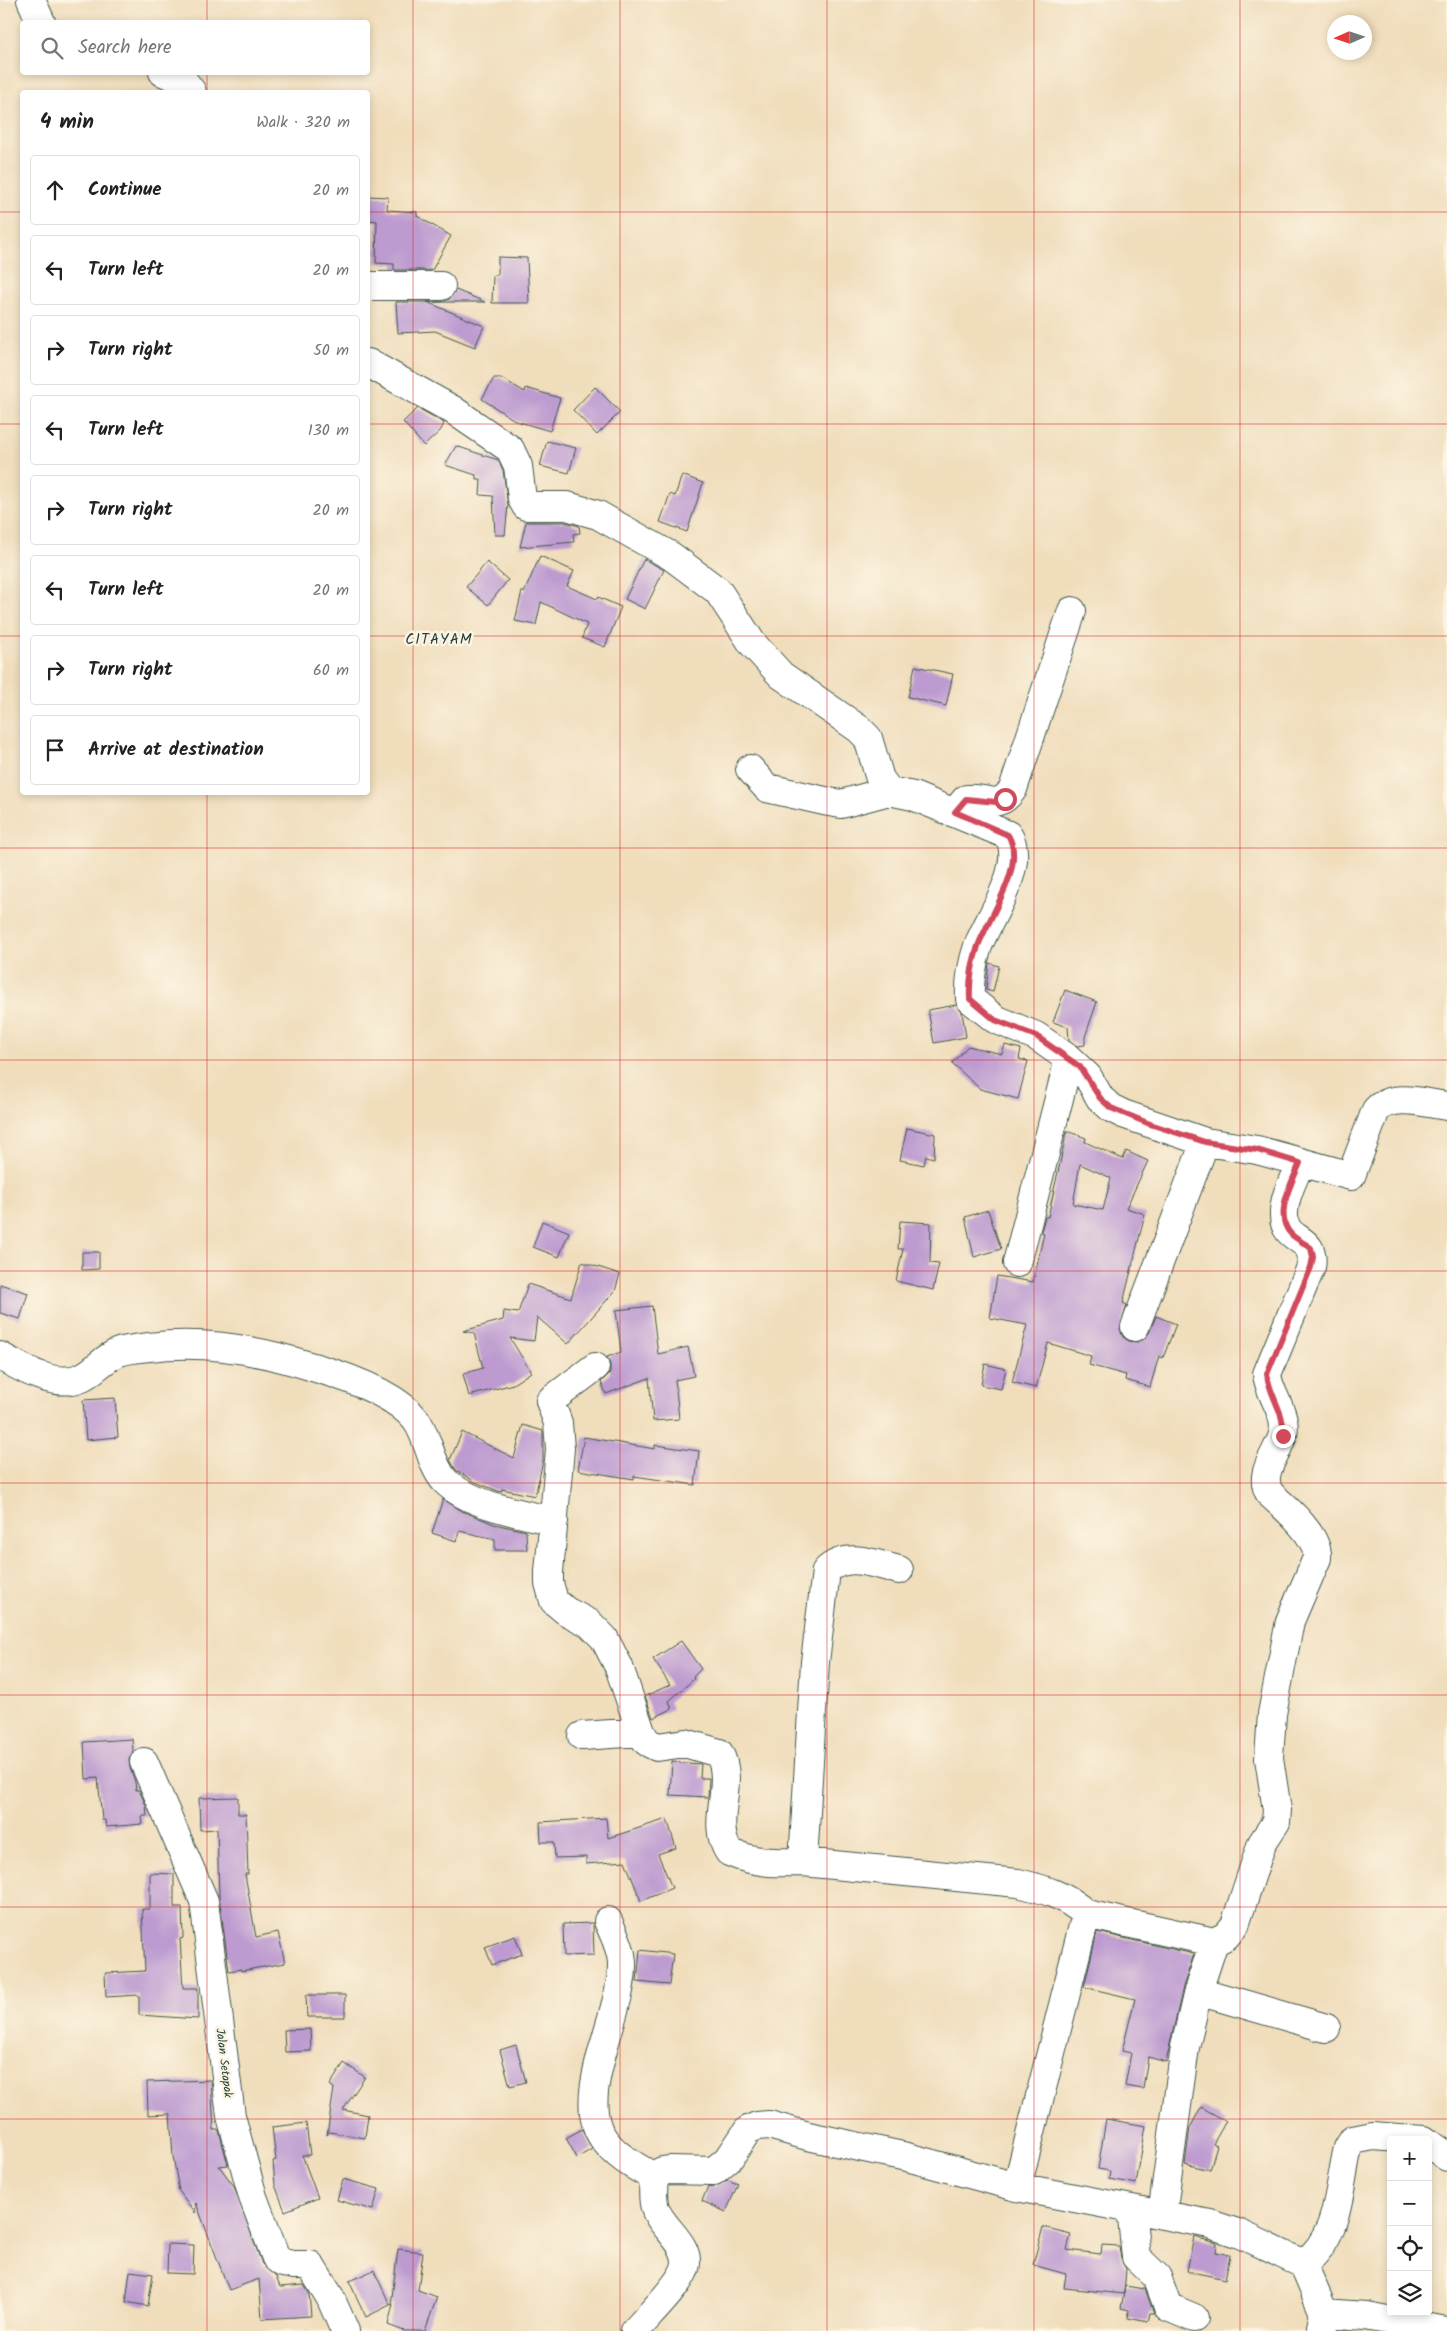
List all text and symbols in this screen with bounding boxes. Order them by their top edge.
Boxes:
north arrow [1327,15,1372,60]
search box [20,20,370,75]
text: Search here [78,33,172,63]
icon: search [38,34,66,62]
text: 4 min [40,106,94,139]
text: Walk · 320 m [256,110,350,135]
text: Continue [88,175,161,205]
icon: ahead [41,176,69,204]
text: 20 m [313,178,349,203]
text: Turn left [88,255,163,285]
icon: left [41,256,69,284]
text: 20 m [313,258,349,283]
text: Turn right [88,335,173,365]
icon: right [41,336,69,364]
text: 50 m [313,338,349,363]
text: Turn left [88,415,163,445]
icon: left [41,416,69,444]
text: 130 m [308,418,349,443]
text: Turn right [88,495,173,525]
icon: right [41,496,69,524]
text: 20 m [313,498,349,523]
text: Turn left [88,575,163,605]
icon: left [41,576,69,604]
text: 20 m [313,578,349,603]
district label: CITAYAM [405,628,473,652]
text: Turn right [88,655,173,685]
icon: right [41,656,69,684]
text: 60 m [313,658,349,683]
text: Arrive at destination [88,735,264,765]
icon: arrive [41,736,69,764]
route start [994,788,1017,811]
route end [1272,1425,1295,1448]
street label: Jalan Setapak [210,2027,238,2099]
map controls [1387,2136,1432,2316]
button: + [1387,2136,1432,2181]
button: − [1387,2181,1432,2226]
button: locate [1387,2226,1432,2271]
button: layers [1387,2271,1432,2316]

